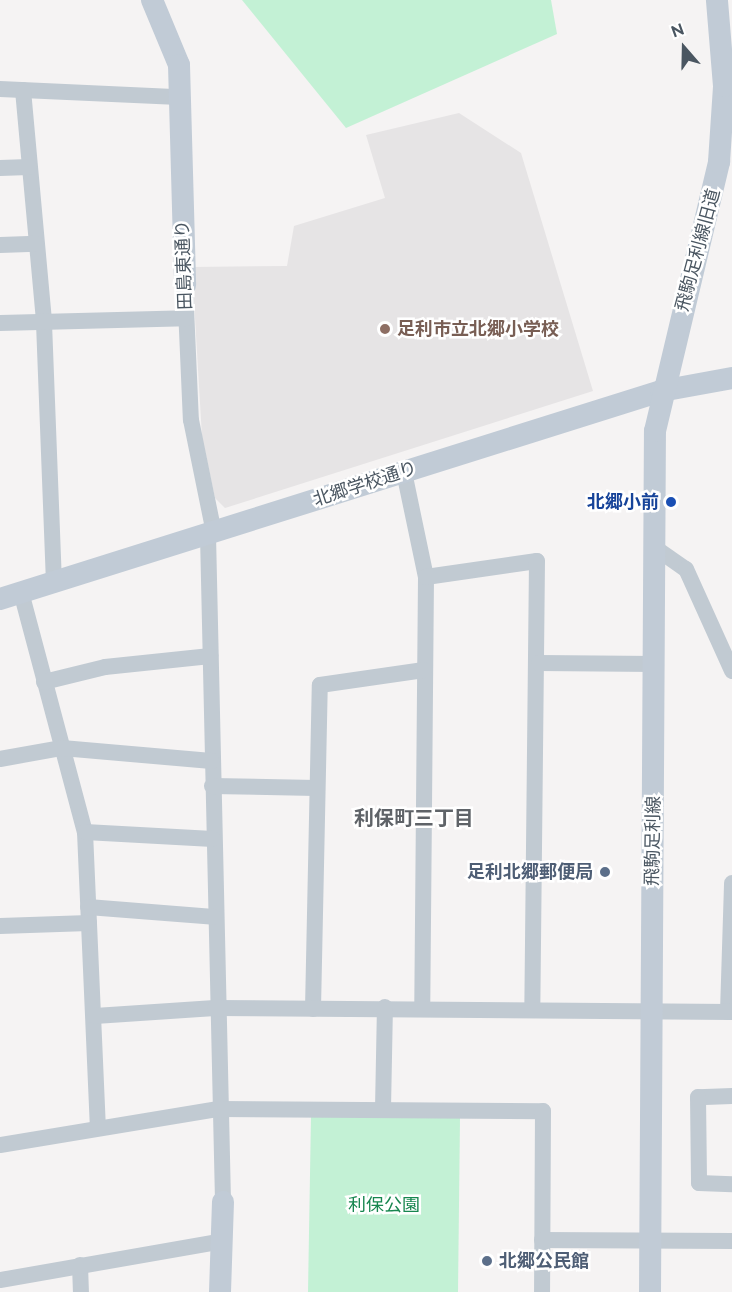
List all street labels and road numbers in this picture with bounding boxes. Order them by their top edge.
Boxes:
street label: 飛駒足利線旧道 [671,186,725,314]
street label: 田島東通り [172,220,196,310]
street label: 北郷学校通り [310,457,420,511]
street label: 飛駒足利線 [641,796,665,886]

